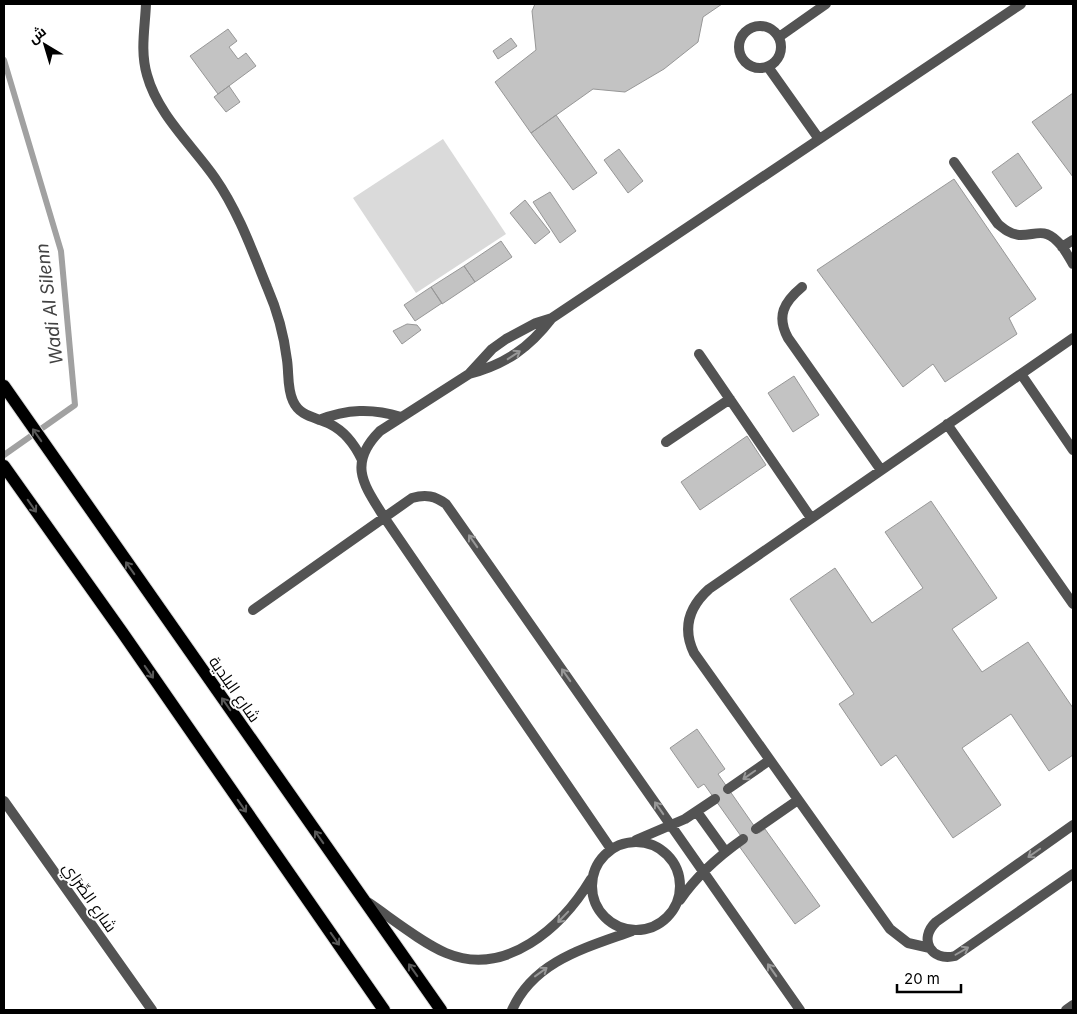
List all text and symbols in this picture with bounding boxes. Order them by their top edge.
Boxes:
north arrow [20,20,70,70]
text: ش [24,22,50,47]
water label: Wadi Al Silenn [31,242,67,366]
one-way arrow [506,350,520,360]
one-way arrow [32,428,42,442]
one-way arrow [27,499,37,513]
one-way arrow [468,535,478,549]
one-way arrow [125,561,135,575]
street label: شارع البلدية [203,652,265,727]
one-way arrow [144,665,154,679]
one-way arrow [561,668,571,682]
one-way arrow [221,698,231,712]
one-way arrow [742,770,756,780]
one-way arrow [237,798,247,812]
one-way arrow [654,801,664,815]
one-way arrow [314,831,324,845]
one-way arrow [1027,848,1041,858]
street label: شارع الصِّرَاي [55,858,121,938]
one-way arrow [557,911,569,923]
one-way arrow [330,932,340,946]
one-way arrow [954,946,968,956]
scale bar [897,962,961,994]
one-way arrow [767,963,777,977]
one-way arrow [408,964,418,978]
one-way arrow [534,967,547,978]
text: 20 m [904,969,940,988]

